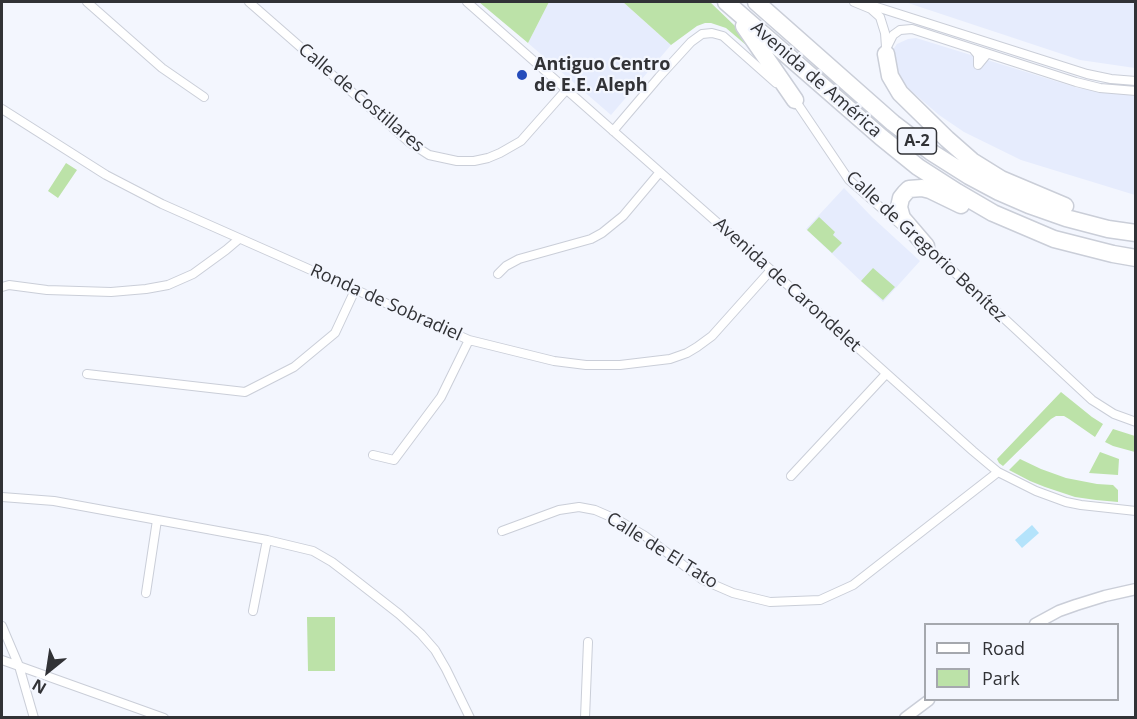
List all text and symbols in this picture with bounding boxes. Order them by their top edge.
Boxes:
street label: Avenida de América [746,17,886,143]
street label: Calle de Costillares [294,39,428,157]
place label: Antiguo Centro de E.E. Aleph [534,54,670,97]
marker: Antiguo Centro de E.E. Aleph [515,68,529,82]
road number: A-2 [898,128,936,154]
street label: Calle de Gregorio Benítez [841,167,1011,327]
street label: Avenida de Carondelet [709,213,865,357]
street label: Ronda de Sobradiel [307,260,465,346]
street label: Calle de El Tato [602,508,722,594]
legend [924,623,1119,701]
text: Road [982,636,1025,660]
north arrow [18,641,78,701]
text: Park [982,666,1020,690]
text: N [28,674,50,699]

